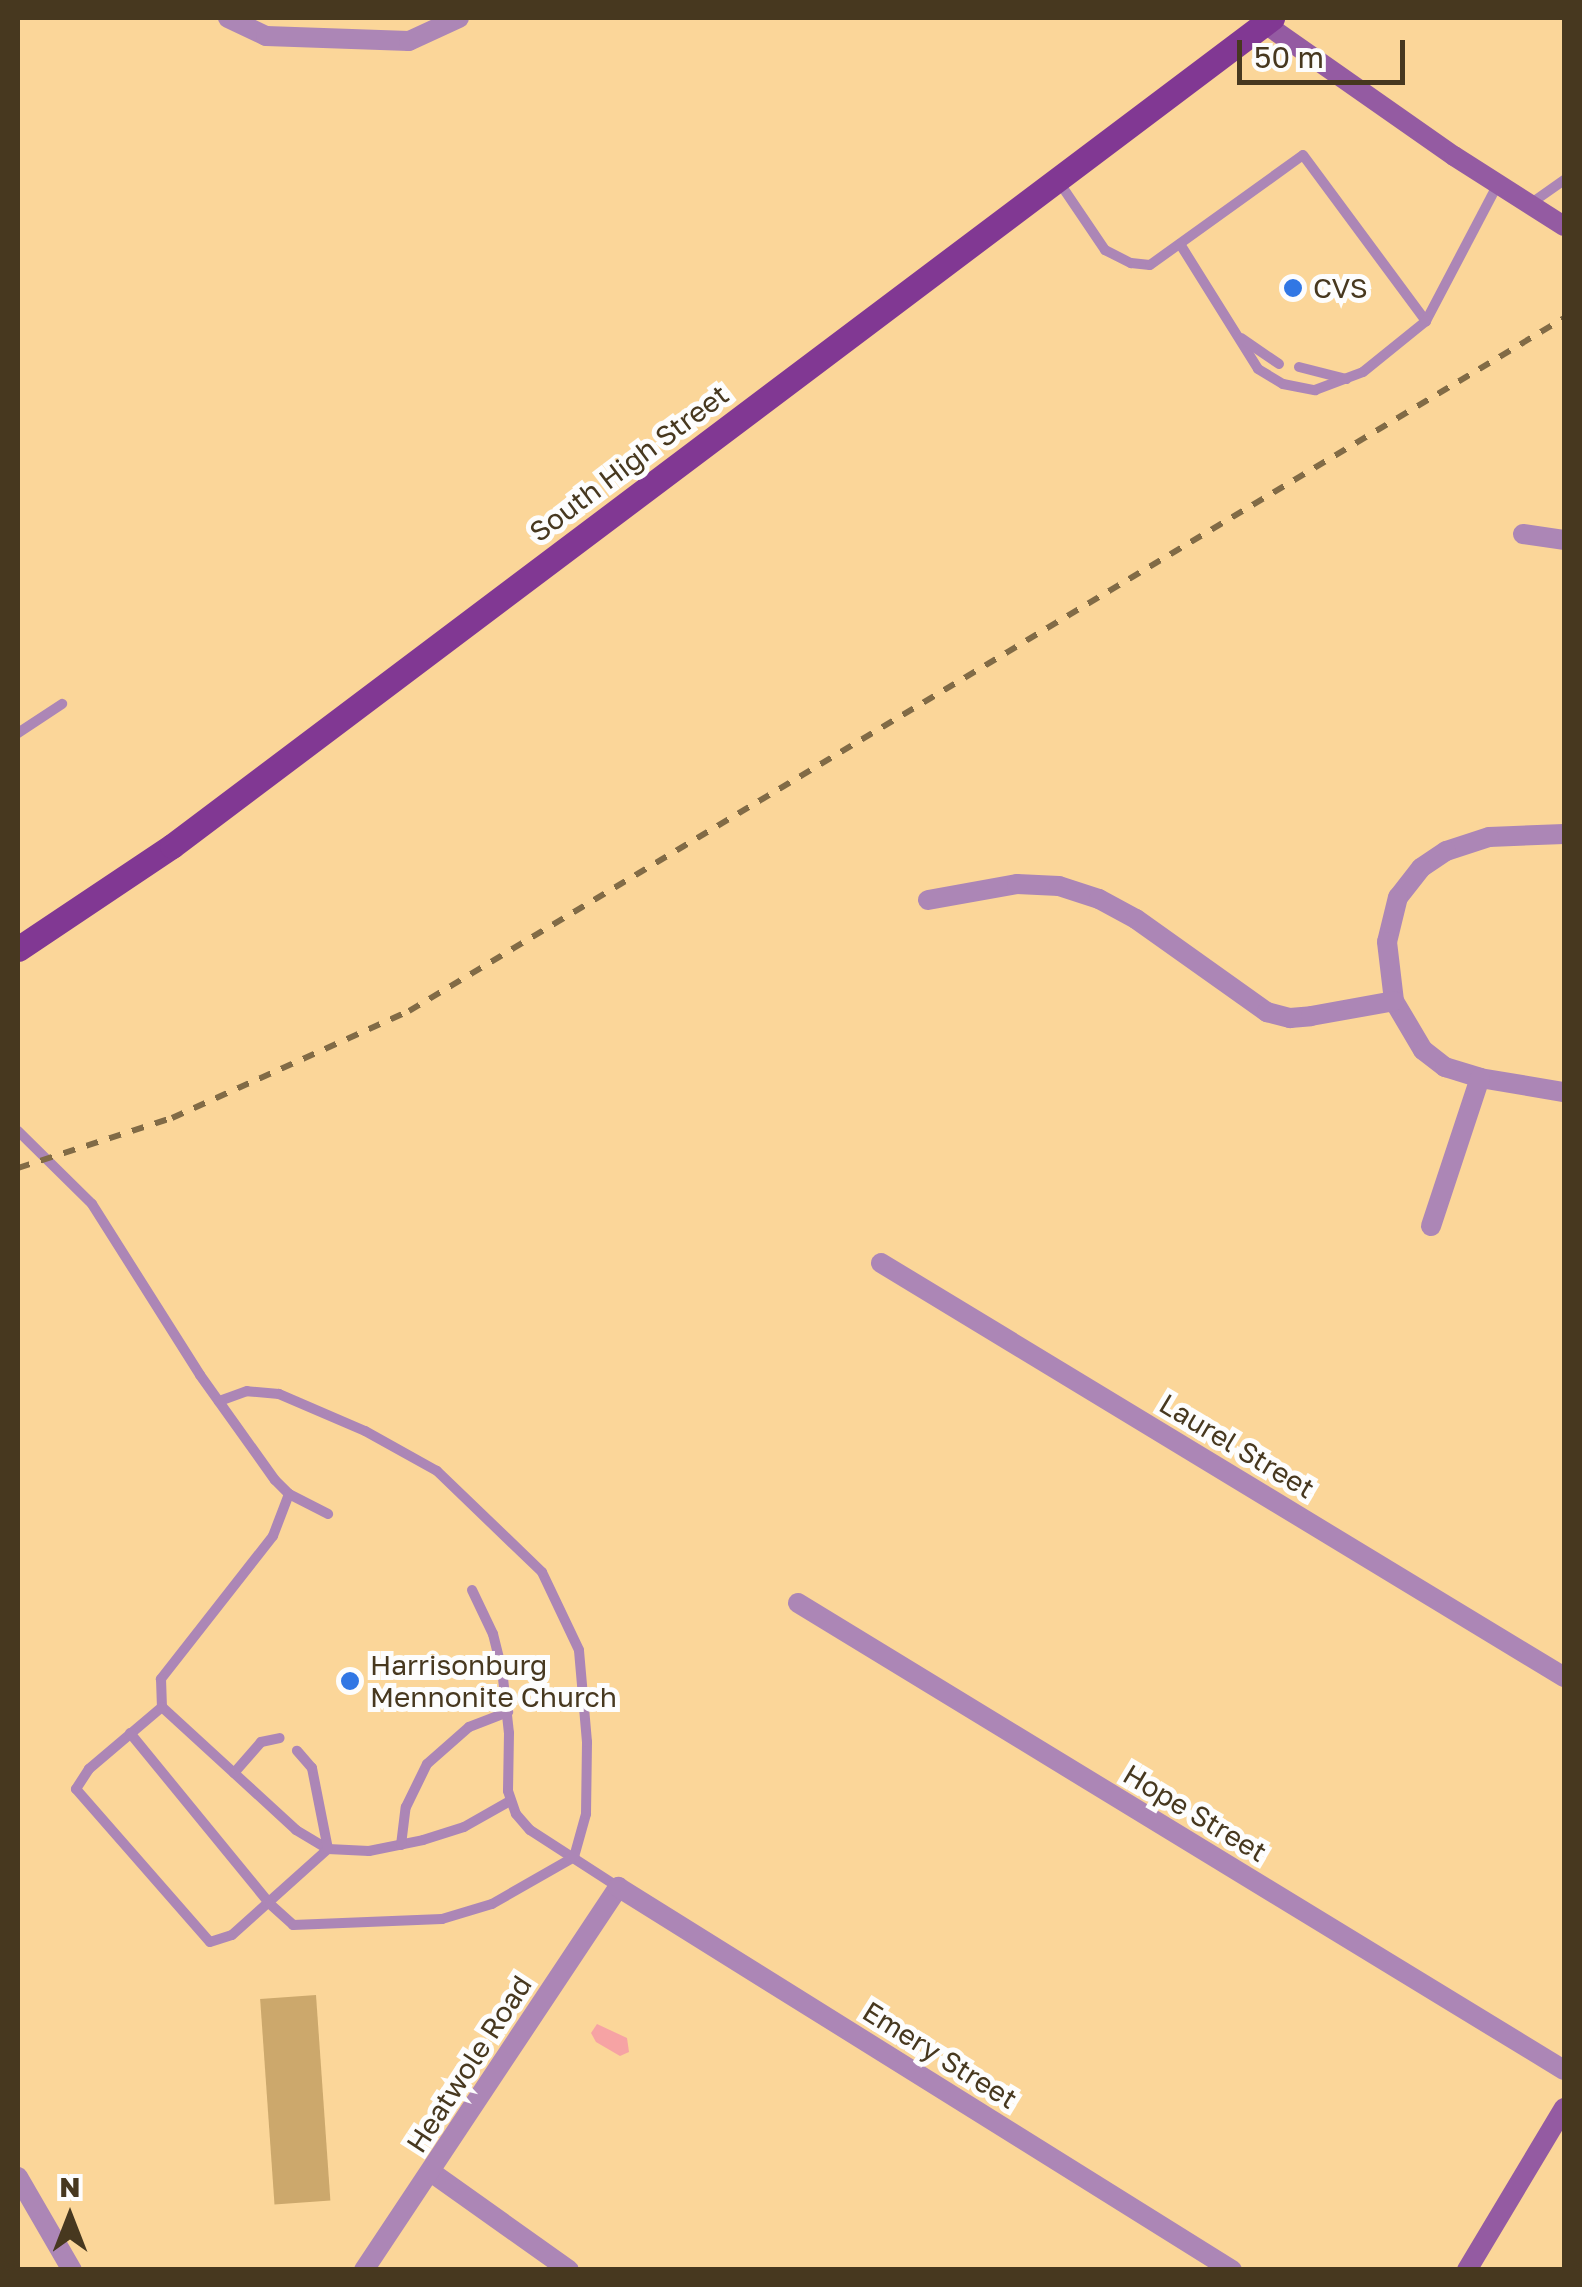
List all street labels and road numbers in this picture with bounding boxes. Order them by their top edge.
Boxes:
street label: South High Street [523,377,735,549]
street label: Laurel Street [1153,1387,1321,1505]
street label: Hope Street [1117,1757,1273,1869]
street label: Heatwole Road [399,1969,539,2159]
street label: Emery Street [857,1994,1023,2116]

